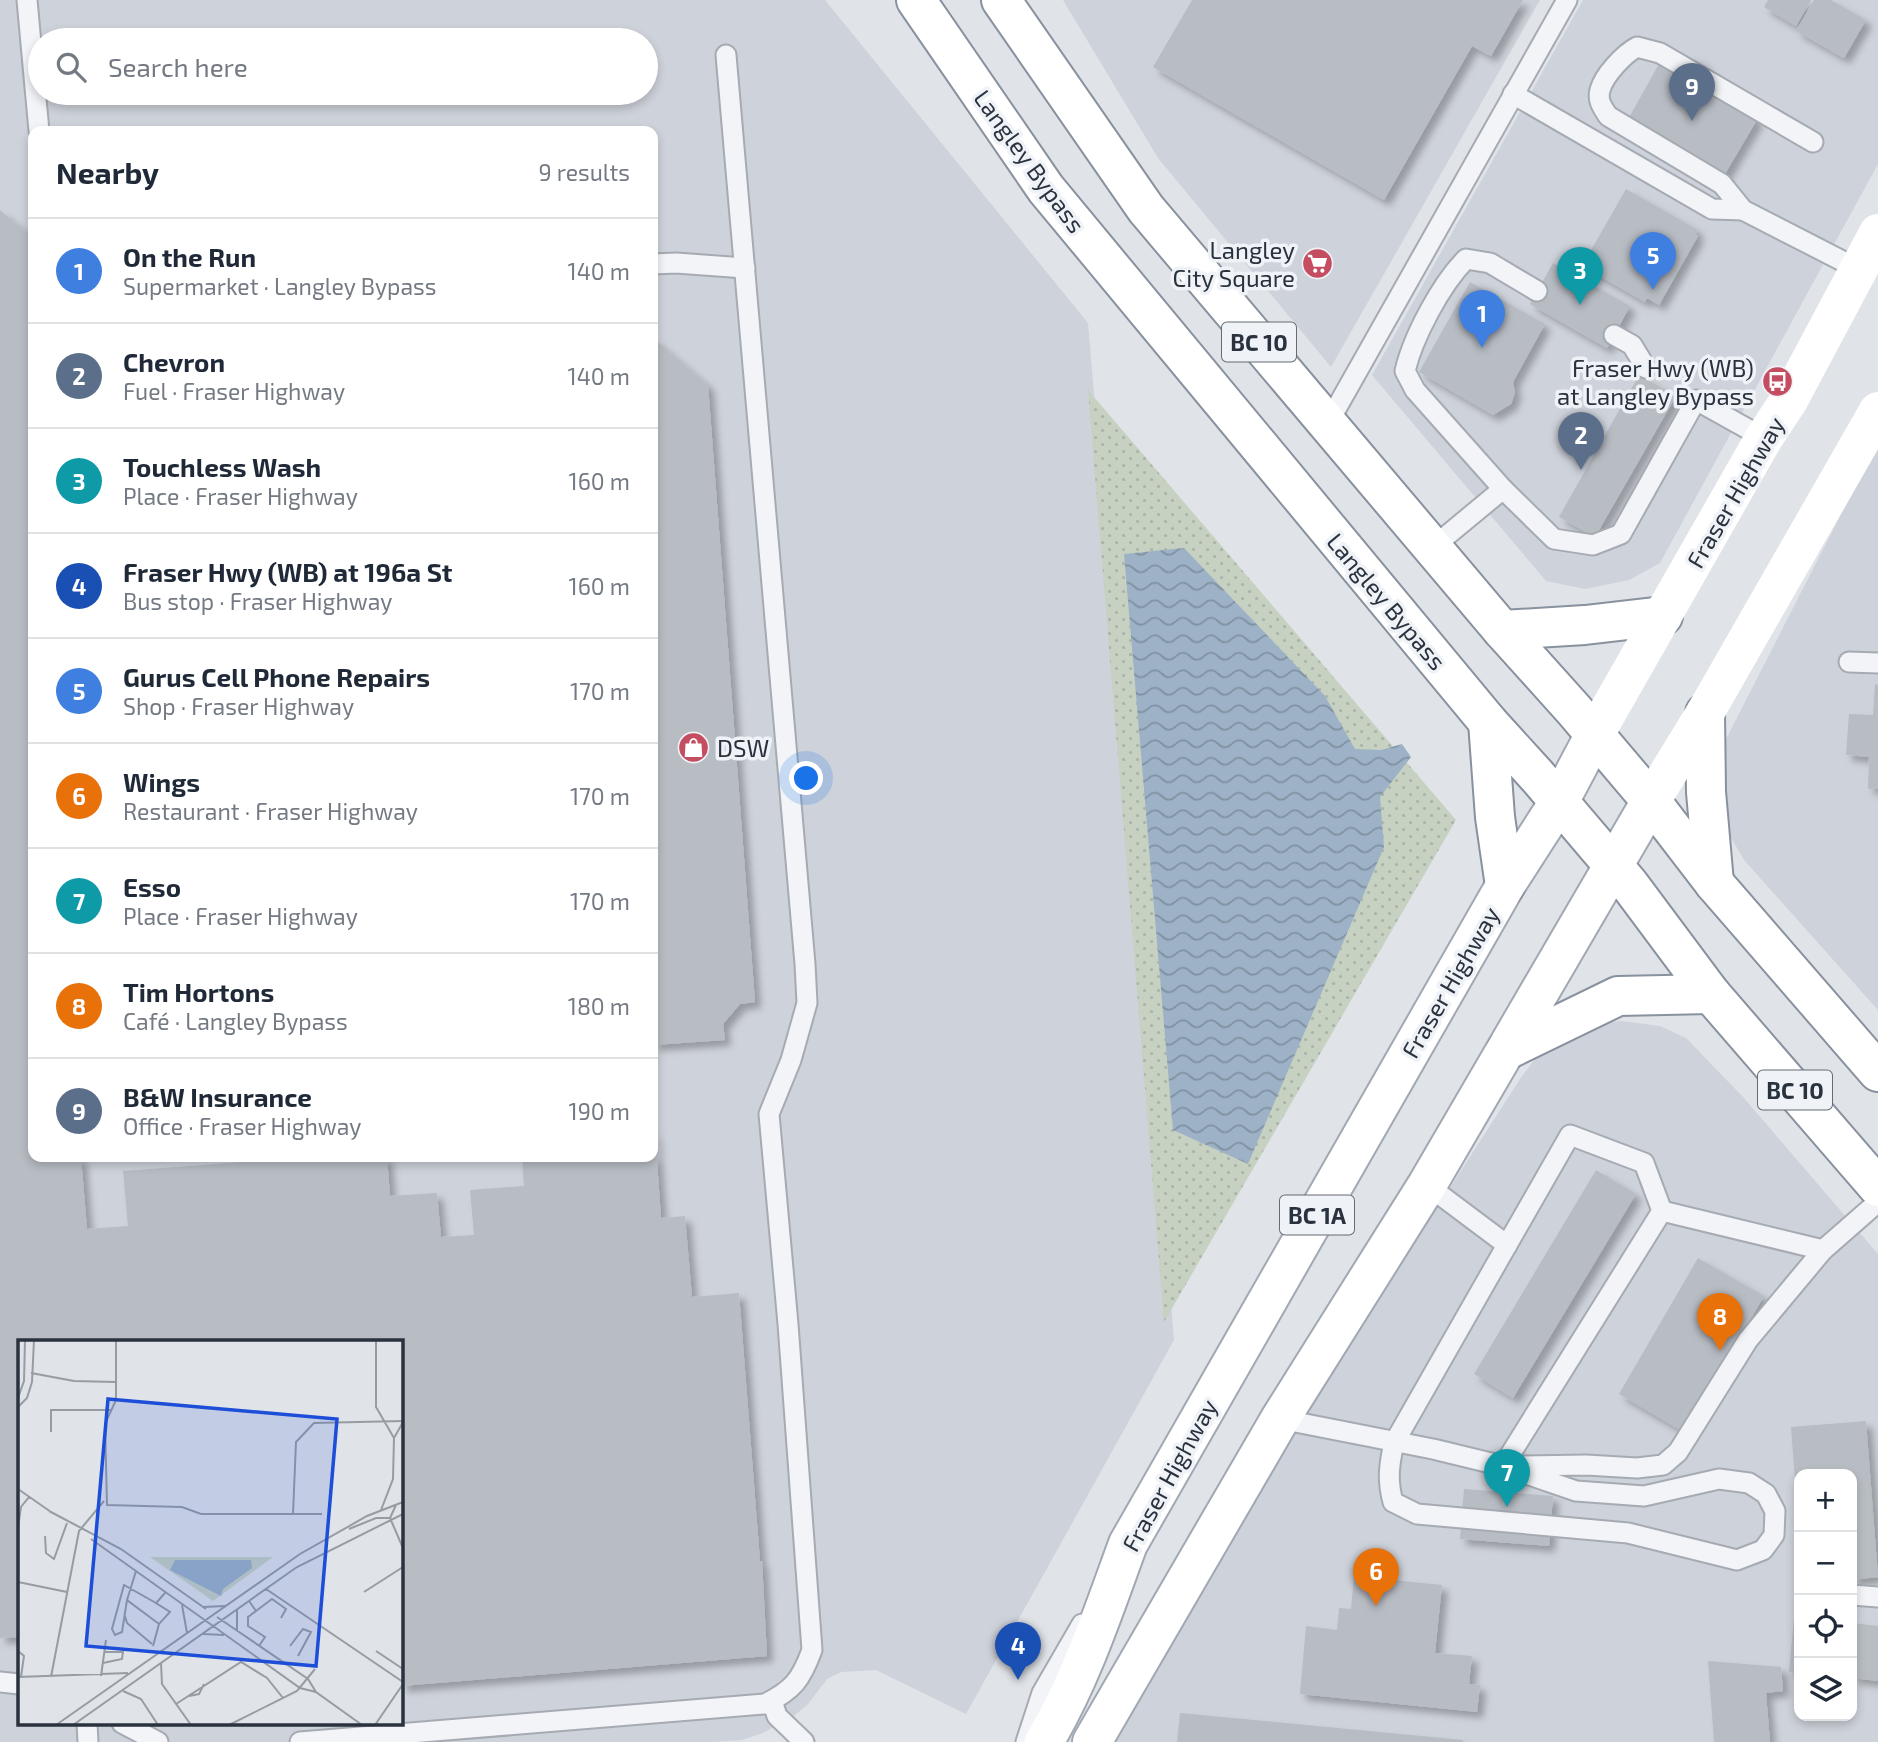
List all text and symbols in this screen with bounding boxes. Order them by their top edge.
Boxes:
search box [28,28,658,105]
icon: search [52,48,90,86]
text: Search here [108,51,248,82]
pin: 9 [1669,63,1715,121]
street label: Langley Bypass [968,84,1092,238]
text: Nearby [56,154,159,190]
text: 9 results [539,158,630,186]
pin: 5 [1630,232,1676,290]
place label: Langley City Square [1173,235,1295,292]
text: On the Run [123,241,256,272]
supermarket icon: Langley City Square [1301,246,1335,280]
pin: 3 [1557,247,1603,305]
text: 1 [74,257,84,285]
text: 140 m [568,257,630,285]
text: Supermarket · Langley Bypass [123,272,436,300]
pin: 1 [1459,290,1505,348]
road number: BC 10 [1222,322,1296,362]
text: Chevron [123,346,225,377]
place label: Fraser Hwy (WB) at Langley Bypass [1557,353,1754,410]
text: 2 [72,362,86,390]
text: 140 m [568,362,630,390]
bus stop icon: Fraser Hwy (WB) at Langley Bypass [1760,364,1794,398]
text: Fuel · Fraser Highway [123,377,345,405]
street label: Fraser Highway [1680,411,1790,573]
pin: 2 [1558,412,1604,470]
text: Touchless Wash [123,451,321,482]
text: 3 [72,467,86,495]
text: 160 m [569,467,630,495]
text: Place · Fraser Highway [123,482,358,510]
street label: Langley Bypass [1321,527,1453,675]
text: Fraser Hwy (WB) at 196a St [123,556,453,587]
text: 4 [72,572,86,600]
text: 160 m [569,572,630,600]
text: Bus stop · Fraser Highway [123,587,392,615]
text: Gurus Cell Phone Repairs [123,661,430,692]
text: 5 [73,677,85,705]
text: 170 m [570,677,630,705]
text: Shop · Fraser Highway [123,692,354,720]
shop icon: DSW [677,730,711,764]
place label: DSW [717,733,769,762]
your location [789,761,823,795]
text: Wings [123,766,200,797]
text: 6 [72,782,86,810]
text: 170 m [570,782,630,810]
text: Restaurant · Fraser Highway [123,797,418,825]
text: Esso [123,871,181,902]
text: 7 [73,887,85,915]
text: 170 m [570,887,630,915]
street label: Fraser Highway [1395,901,1505,1063]
text: Place · Fraser Highway [123,902,358,930]
text: Tim Hortons [123,976,274,1007]
text: 8 [72,992,86,1020]
text: 180 m [568,992,630,1020]
text: Café · Langley Bypass [123,1007,348,1035]
road number: BC 10 [1758,1070,1832,1110]
text: B&W Insurance [123,1081,312,1112]
text: 9 [72,1097,86,1125]
text: 190 m [569,1097,630,1125]
text: Office · Fraser Highway [123,1112,362,1140]
road number: BC 1A [1280,1196,1354,1234]
pin: 8 [1697,1293,1743,1351]
inset map [18,1340,402,1724]
street label: Fraser Highway [1115,1393,1223,1556]
pin: 7 [1484,1449,1530,1507]
map controls [1794,1469,1857,1721]
button: + [1794,1469,1857,1532]
button: − [1794,1532,1857,1595]
pin: 6 [1353,1548,1399,1606]
button: locate [1794,1595,1857,1658]
pin: 4 [995,1622,1041,1680]
button: layers [1794,1658,1857,1721]

